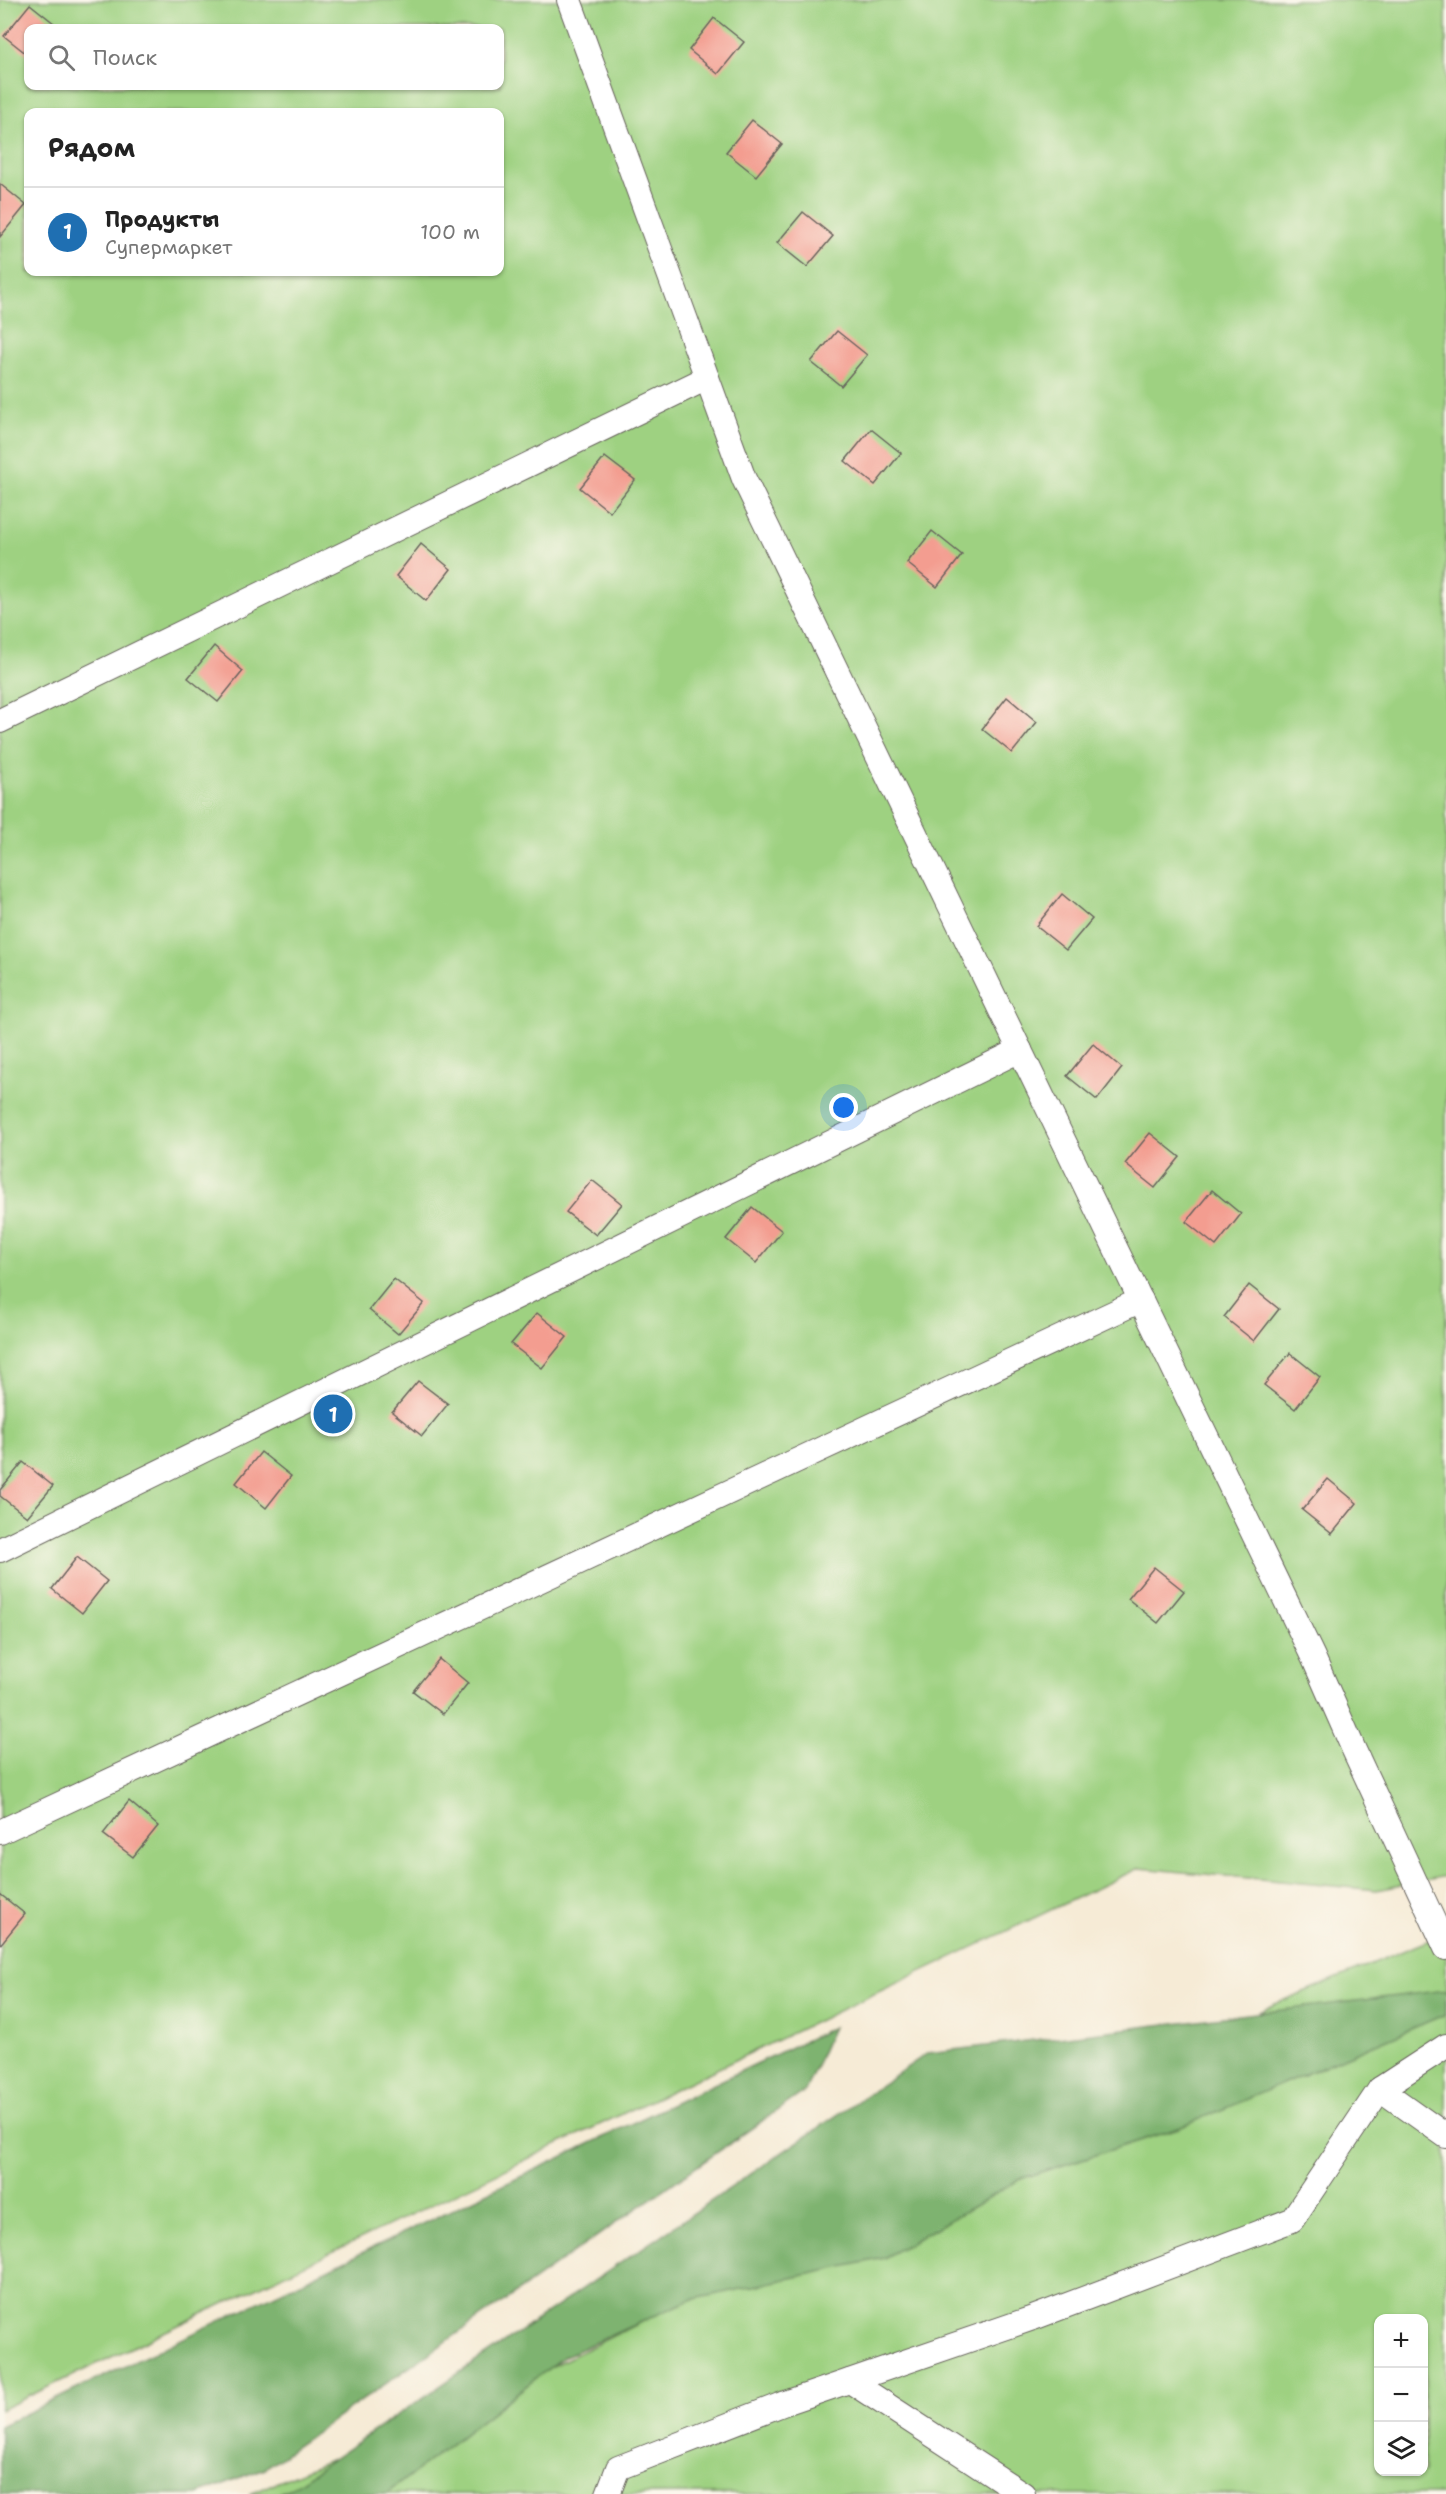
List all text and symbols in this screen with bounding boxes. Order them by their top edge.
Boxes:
search box [24,24,504,90]
icon: search [45,41,78,74]
text: Поиск [93,43,157,72]
text: Рядом [48,130,135,165]
text: Продукты [105,205,219,234]
text: 1 [63,219,72,245]
text: 100 m [420,219,480,245]
text: Супермаркет [105,234,232,260]
your location [829,1093,858,1122]
pin: 1 [314,1392,352,1436]
map controls [1374,2314,1428,2476]
button: + [1374,2314,1428,2368]
button: − [1374,2368,1428,2422]
button: layers [1374,2422,1428,2476]

